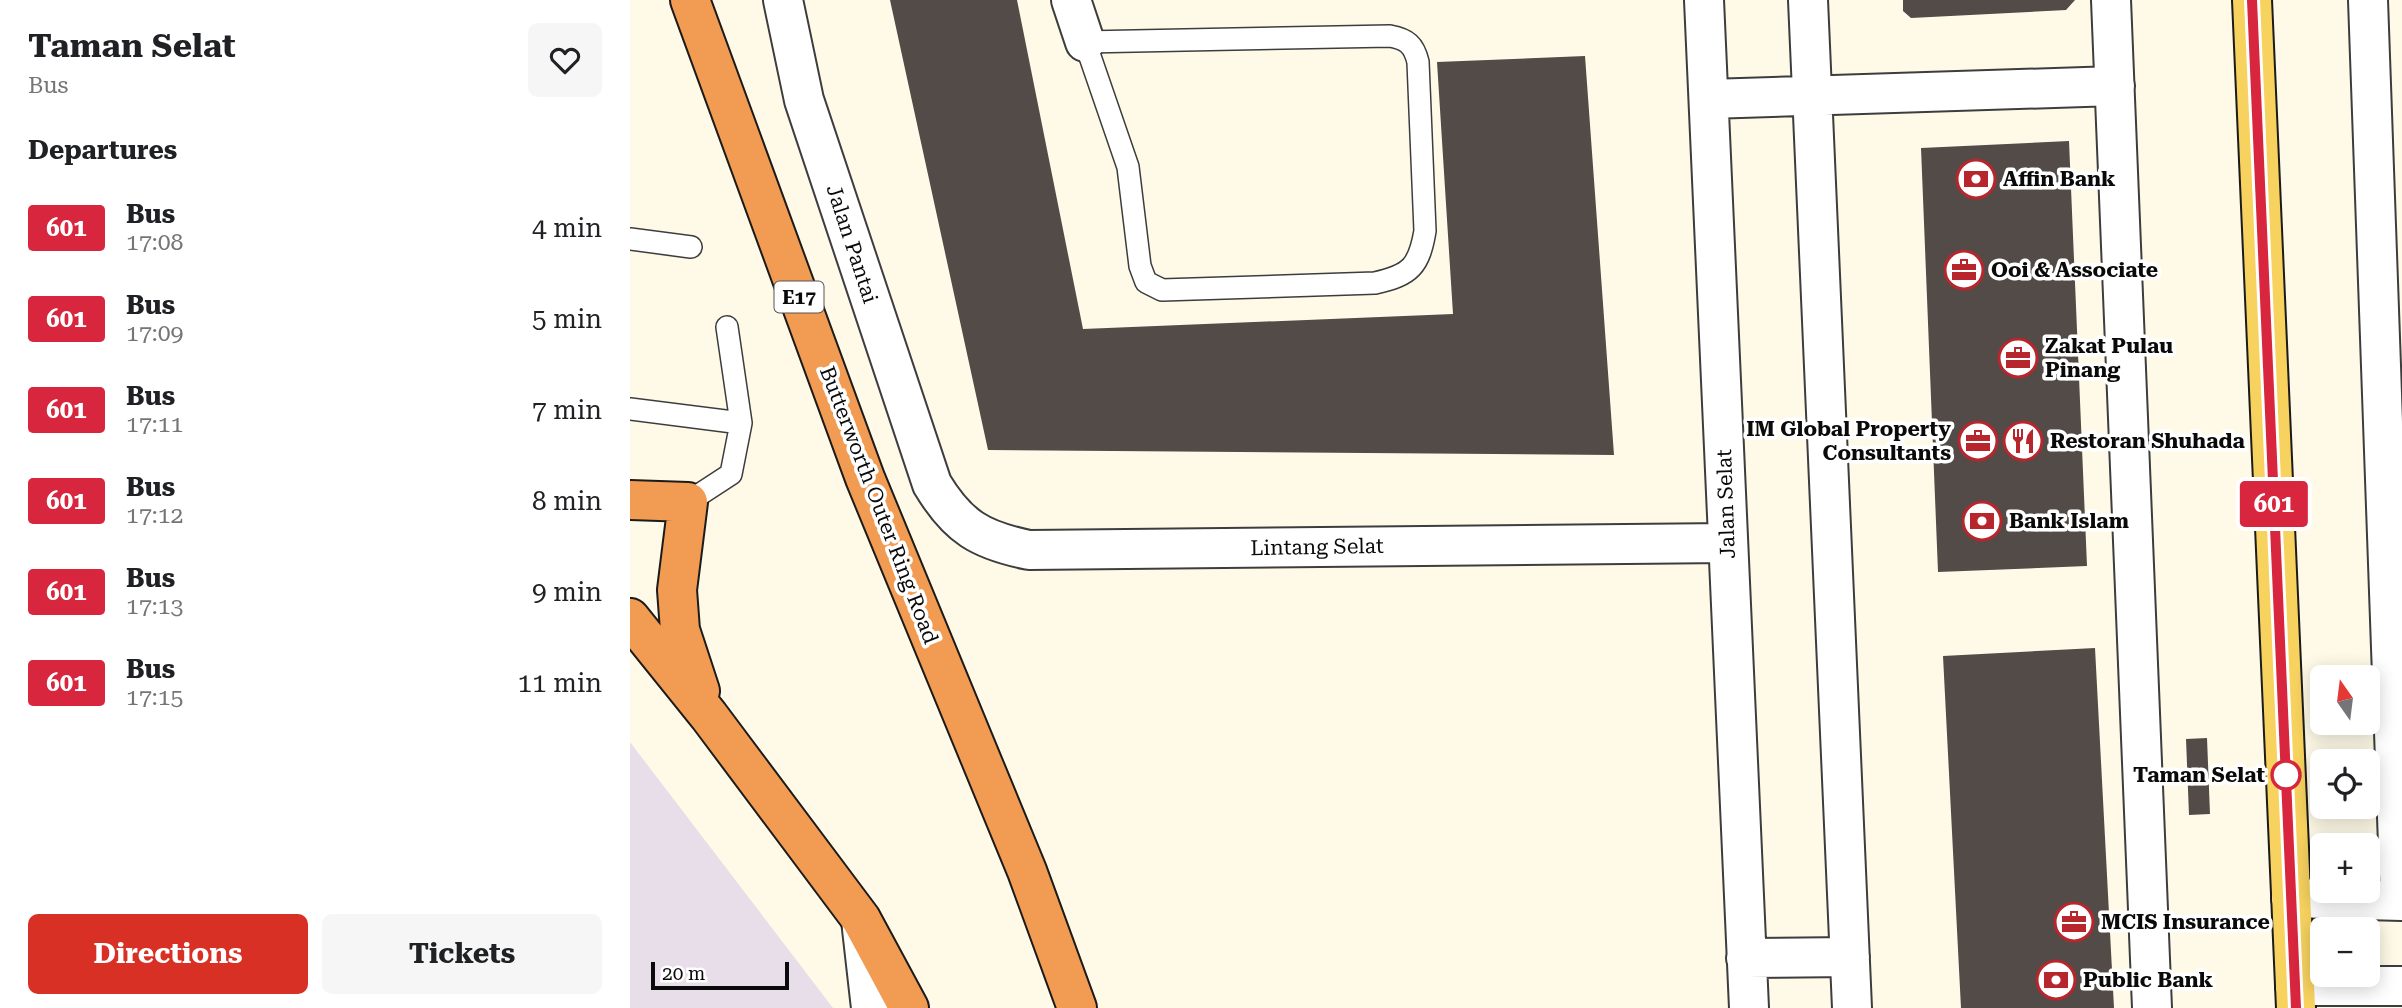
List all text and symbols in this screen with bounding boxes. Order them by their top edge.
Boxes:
button: heart [528,23,602,97]
text: Taman Selat [28,26,236,65]
text: Bus [28,72,68,99]
text: Departures [28,135,177,165]
bank icon: Affin Bank [1955,158,1997,200]
place label: Affin Bank [2003,167,2116,191]
street label: Jalan Pantai [822,182,883,307]
text: Bus [126,199,175,229]
text: 4 min [532,213,602,243]
text: 601 [46,214,87,242]
text: 17:08 [126,229,183,256]
office icon: Ooi & Associate [1943,249,1985,291]
place label: Ooi & Associate [1991,258,2158,282]
road number: E17 [774,282,824,312]
text: Bus [126,290,175,320]
text: 5 min [532,304,602,334]
text: 601 [46,305,87,333]
text: 17:09 [126,320,183,347]
place label: Zakat Pulau Pinang [2045,334,2173,382]
office icon: Zakat Pulau Pinang [1997,337,2039,379]
street label: Butterworth Outer Ring Road [815,363,943,648]
text: Bus [126,381,175,411]
text: 7 min [532,395,602,425]
text: 601 [46,396,87,424]
text: 17:11 [126,411,183,438]
place label: IM Global Property Consultants [1746,417,1951,465]
office icon: IM Global Property Consultants [1957,420,1999,462]
restaurant icon: Restoran Shuhada [2002,420,2044,462]
place label: Restoran Shuhada [2050,429,2245,453]
street label: Jalan Selat [1712,449,1740,559]
text: Bus [126,472,175,502]
line badge: 601 [2234,481,2314,527]
text: 8 min [532,486,602,516]
text: 601 [46,487,87,515]
text: 601 [2254,490,2294,518]
bank icon: Bank Islam [1961,500,2003,542]
text: 17:12 [126,502,183,529]
place label: Bank Islam [2009,509,2129,533]
street label: Lintang Selat [1250,534,1384,560]
text: Bus [126,563,175,593]
text: 9 min [532,577,602,607]
text: 601 [46,578,87,606]
text: 17:13 [126,593,183,620]
text: Bus [126,654,175,684]
north arrow [2310,665,2380,735]
map controls [2310,665,2380,987]
text: 11 min [518,668,602,698]
text: 601 [46,669,87,697]
text: 17:15 [126,684,183,711]
button: locate [2310,749,2380,819]
marker: Taman Selat [2271,760,2301,790]
place label: Taman Selat [2133,763,2265,787]
button: + [2310,833,2380,903]
office icon: MCIS Insurance [2053,901,2095,943]
place label: MCIS Insurance [2101,910,2270,934]
button: Directions [28,914,308,994]
button: Tickets [322,914,602,994]
button: − [2310,917,2380,987]
scale bar [651,959,789,991]
bank icon: Public Bank [2035,959,2077,1001]
text: 20 m [662,962,705,985]
place label: Public Bank [2083,968,2213,992]

